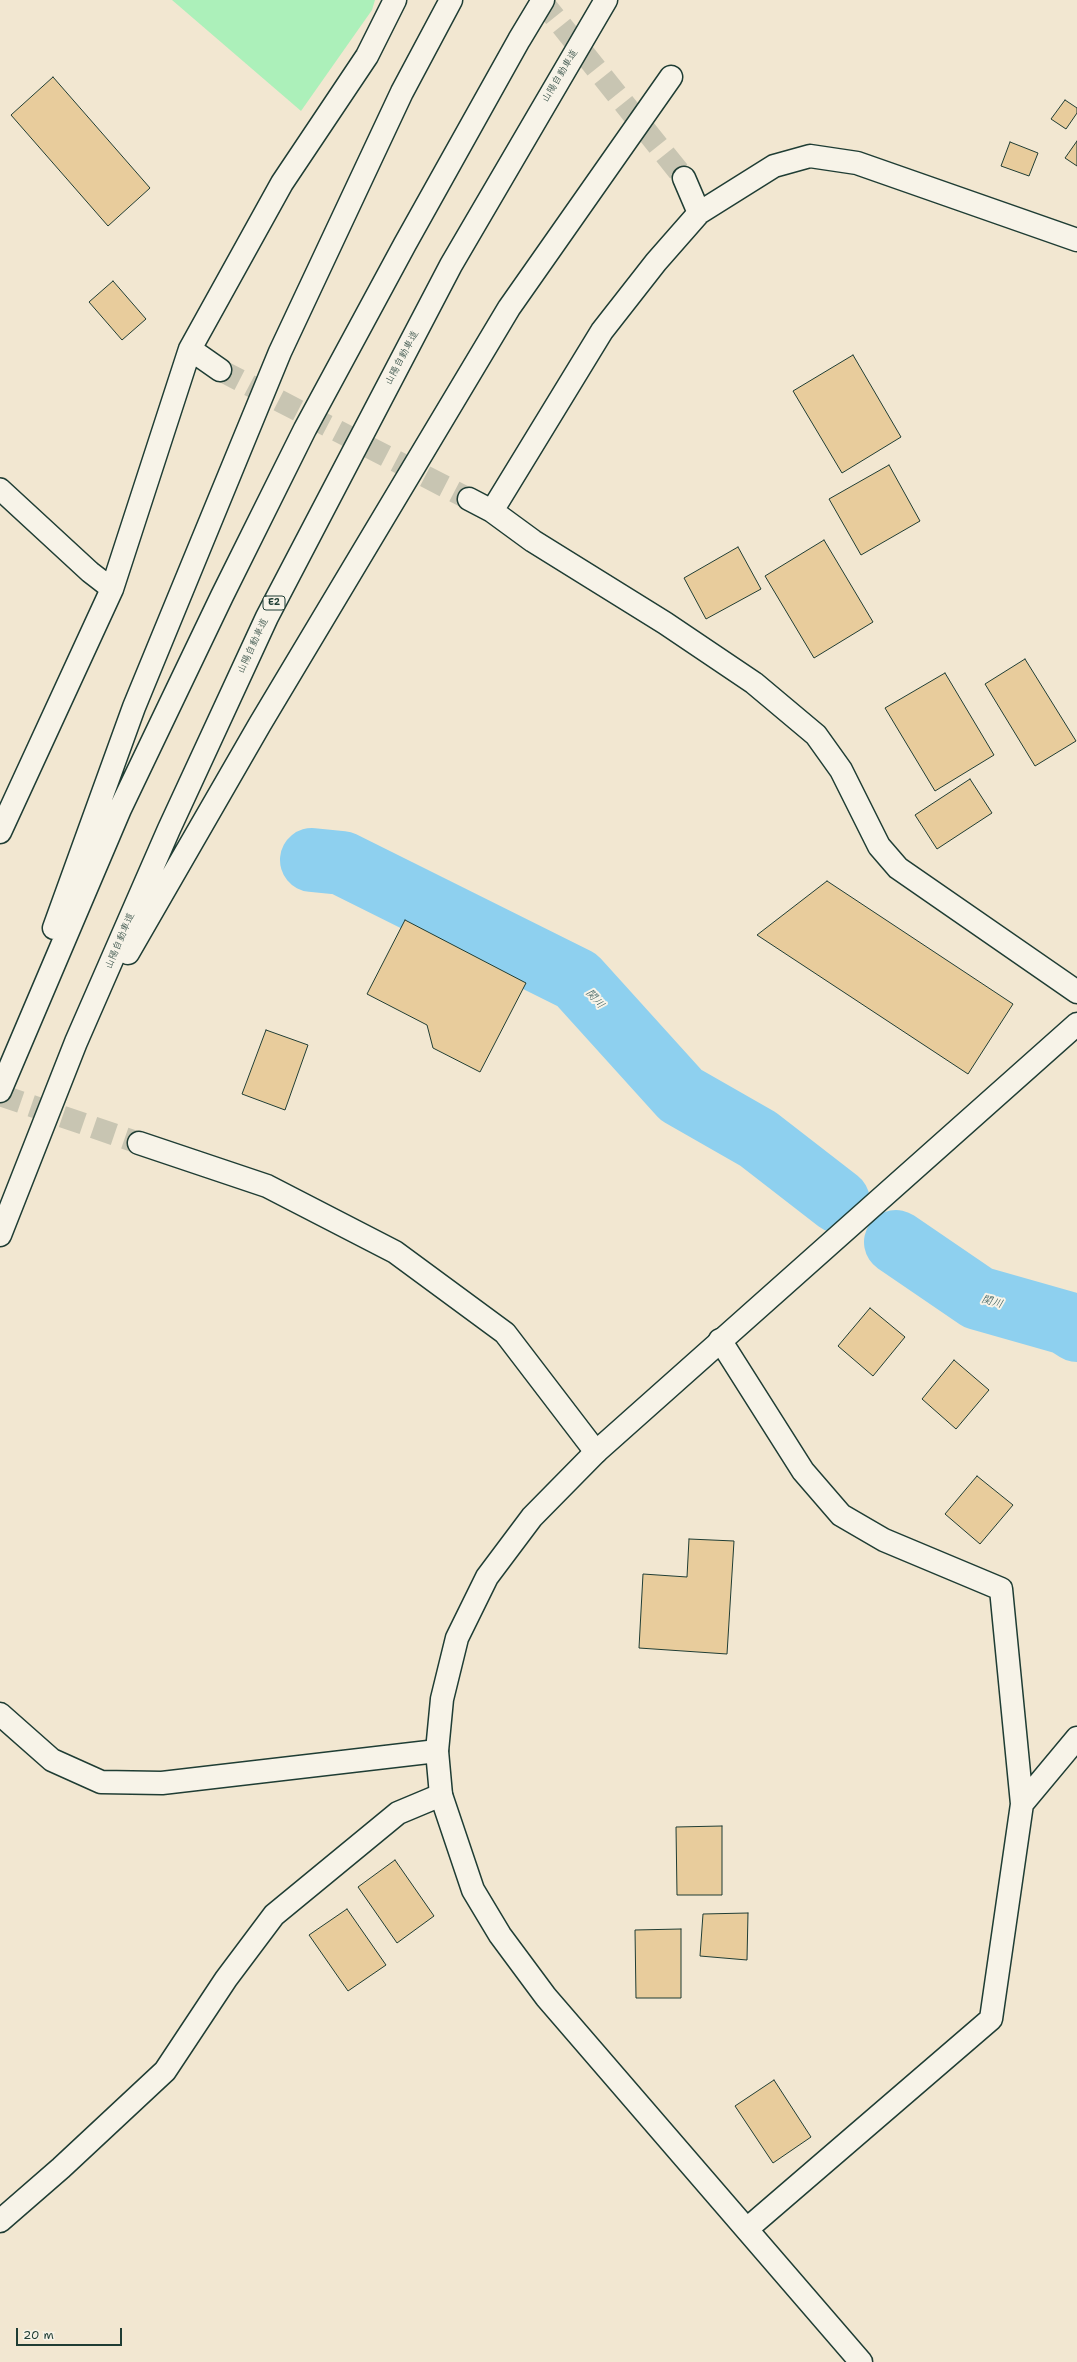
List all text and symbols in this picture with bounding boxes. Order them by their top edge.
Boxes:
street label: 山陽自動車道 [539,47,581,105]
street label: 山陽自動車道 [383,329,421,387]
road number: E2 [263,596,285,610]
street label: 山陽自動車道 [235,616,271,676]
street label: 山陽自動車道 [103,911,137,971]
water label: 関川 [583,986,607,1012]
water label: 関川 [980,1293,1004,1311]
scale bar [18,2320,124,2346]
text: 20 m [23,2327,54,2343]

